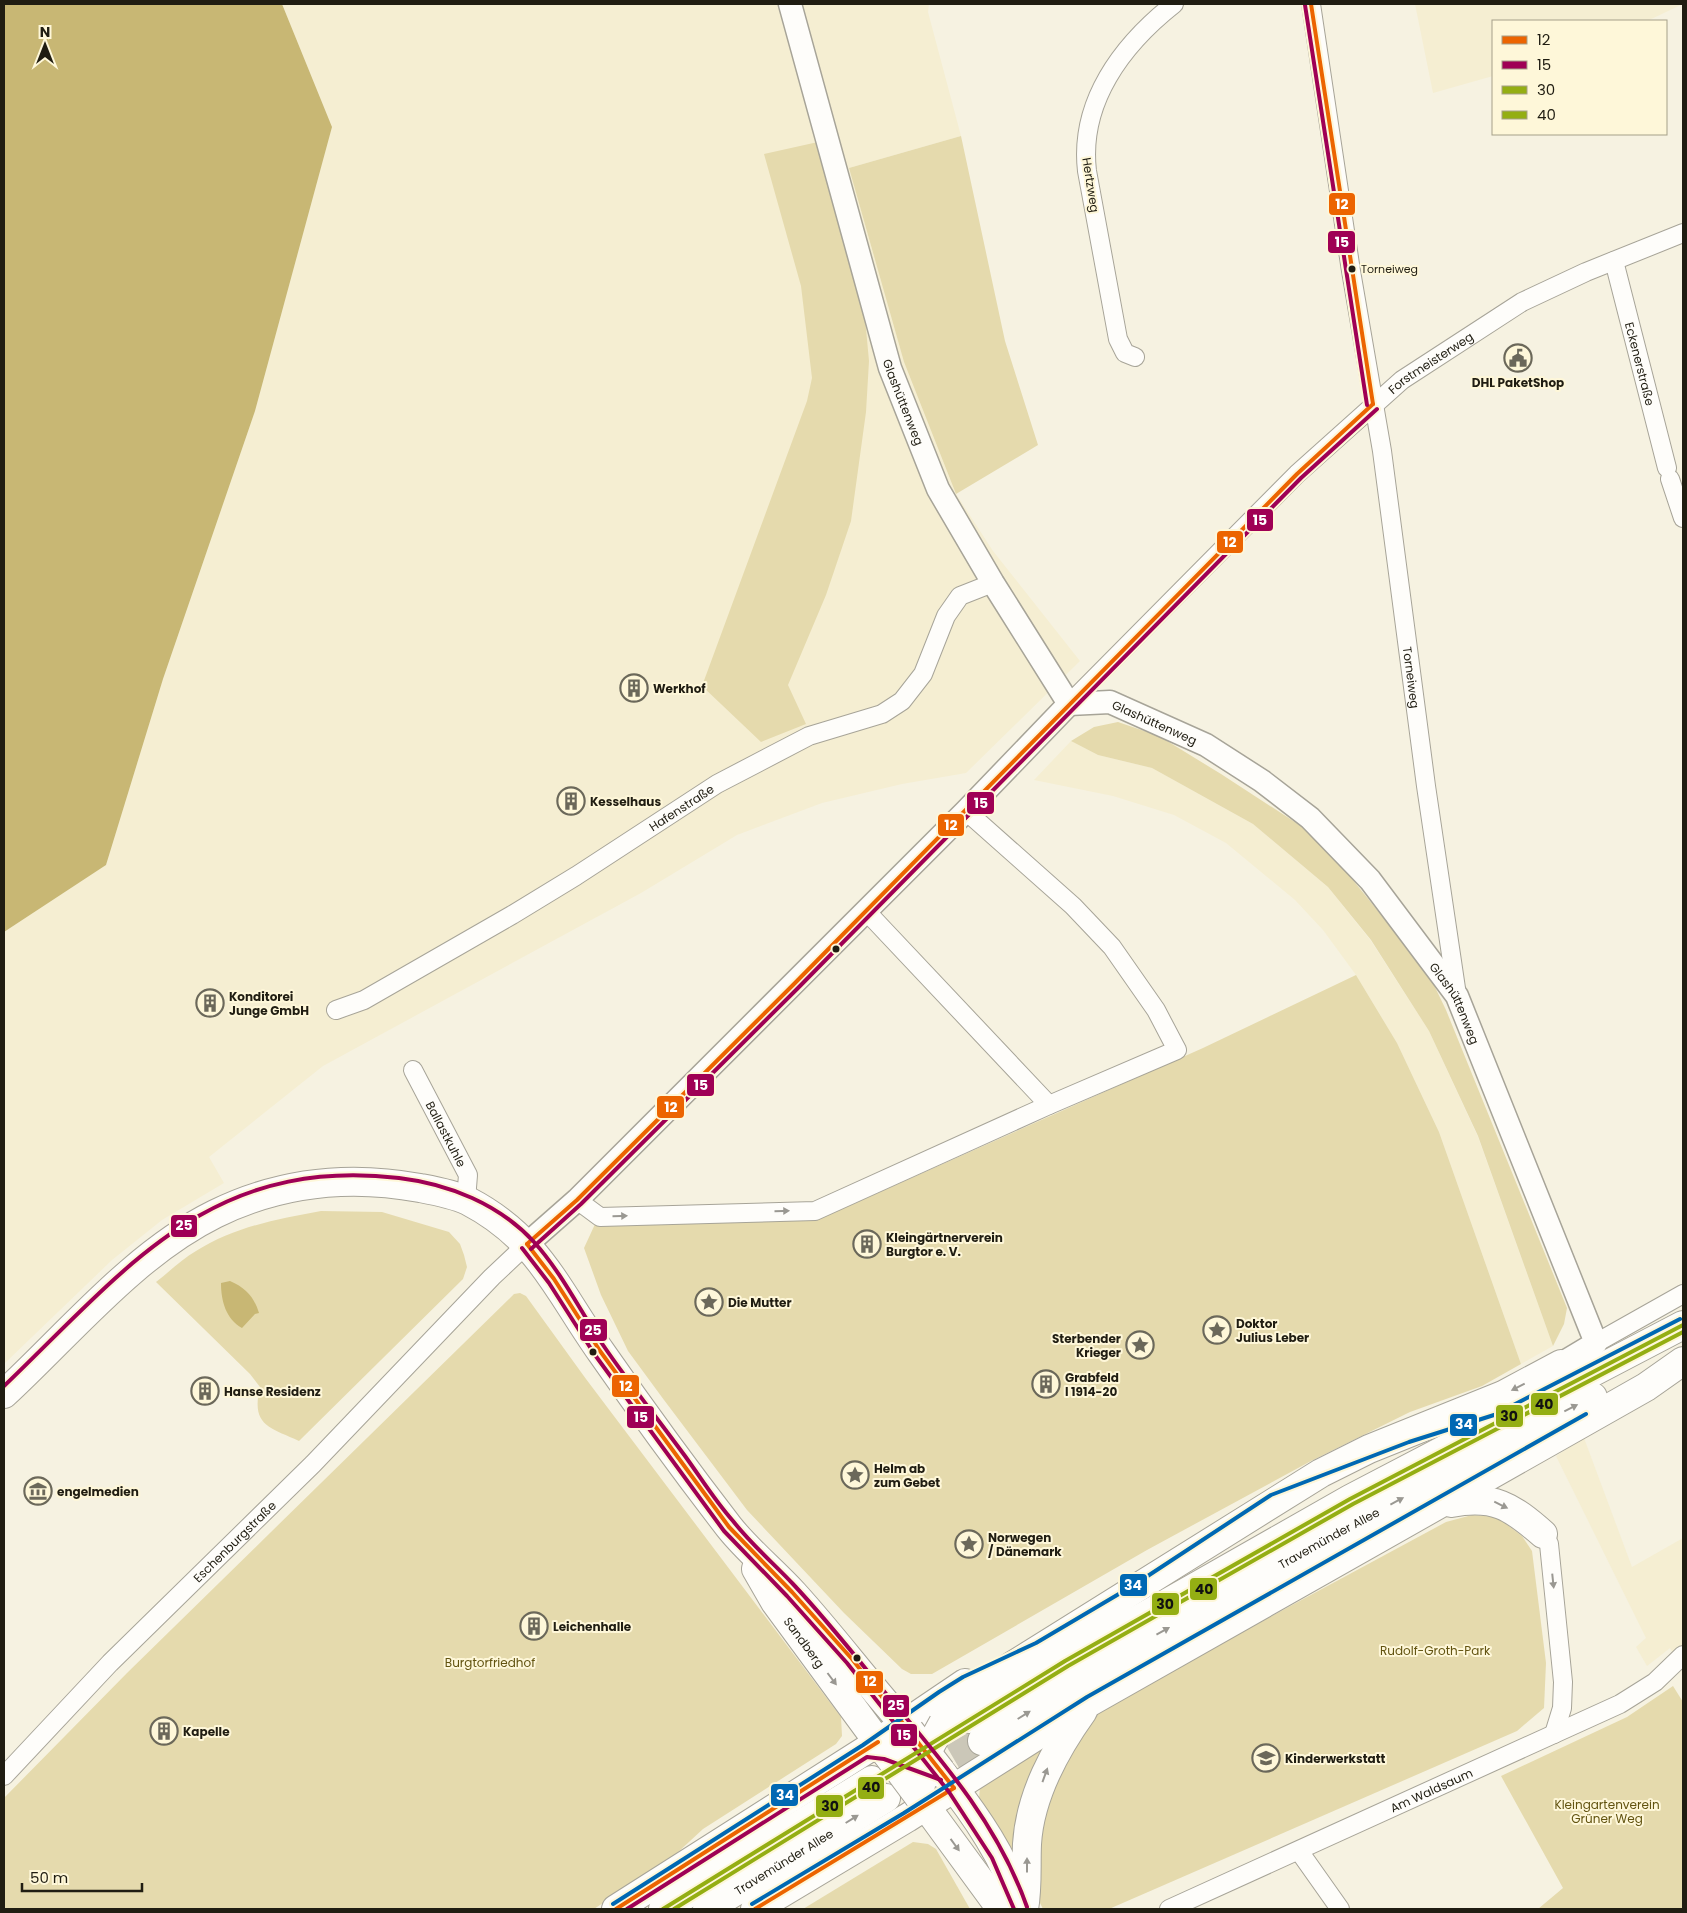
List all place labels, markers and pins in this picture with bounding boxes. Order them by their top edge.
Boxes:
place label: Torneiweg [1361,261,1418,277]
marker: Torneiweg [1347,264,1357,274]
public building icon: DHL PaketShop [1503,343,1533,373]
place label: DHL PaketShop [1472,374,1564,391]
building icon: Werkhof [619,673,649,703]
place label: Werkhof [653,680,706,697]
building icon: Kesselhaus [556,786,586,816]
place label: Kesselhaus [590,793,661,810]
unlabelled marker [831,944,841,954]
building icon: Konditorei Junge GmbH [195,988,225,1018]
place label: Konditorei Junge GmbH [229,988,309,1019]
building icon: Kleingärtnerverein Burgtor e. V. [852,1229,882,1259]
place label: Kleingärtnerverein Burgtor e. V. [886,1229,1003,1260]
place icon: Die Mutter [694,1287,724,1317]
place label: Die Mutter [728,1294,792,1311]
place icon: Doktor Julius Leber [1202,1315,1232,1345]
place label: Doktor Julius Leber [1236,1315,1309,1346]
place label: Sterbender Krieger [1052,1330,1121,1361]
place icon: Sterbender Krieger [1125,1330,1155,1360]
unlabelled marker [588,1347,598,1357]
building icon: Grabfeld I 1914-20 [1031,1369,1061,1399]
place label: Grabfeld I 1914-20 [1065,1369,1119,1400]
building icon: Hanse Residenz [190,1376,220,1406]
place label: Hanse Residenz [224,1383,321,1400]
place icon: Helm ab zum Gebet [840,1460,870,1490]
place label: Helm ab zum Gebet [874,1460,940,1491]
museum icon: engelmedien [23,1476,53,1506]
place label: engelmedien [57,1483,139,1500]
place icon: Norwegen / Dänemark [954,1529,984,1559]
place label: Norwegen / Dänemark [988,1529,1062,1560]
building icon: Leichenhalle [519,1611,549,1641]
place label: Leichenhalle [553,1618,632,1635]
unlabelled marker [852,1653,862,1663]
building icon: Kapelle [149,1716,179,1746]
place label: Kapelle [183,1723,230,1740]
school or university icon: Kinderwerkstatt [1251,1743,1281,1773]
place label: Kinderwerkstatt [1285,1750,1386,1767]

